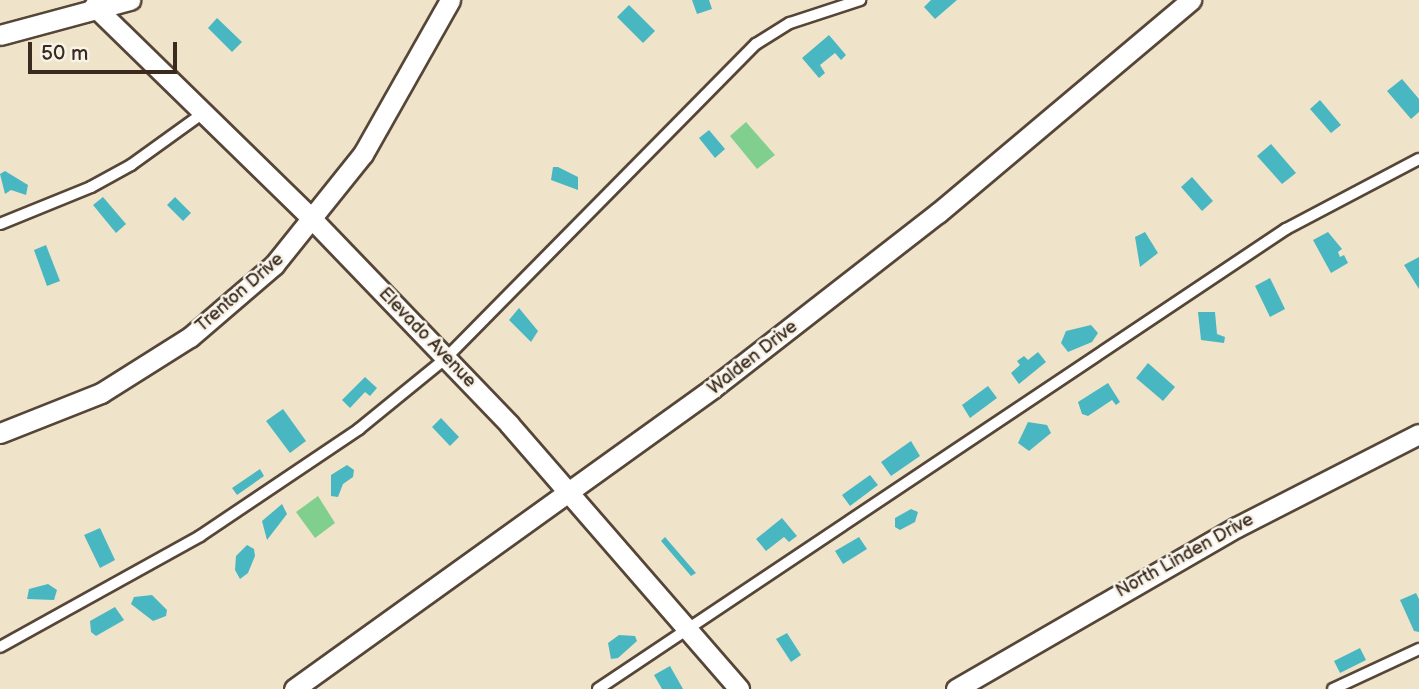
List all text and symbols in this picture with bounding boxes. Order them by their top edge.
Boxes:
scale bar [32,28,180,72]
text: 50 m [41,41,88,66]
street label: Trenton Drive [192,249,288,337]
street label: Elevado Avenue [374,283,480,393]
street label: Walden Drive [704,316,802,400]
street label: North Linden Drive [1112,509,1258,603]

